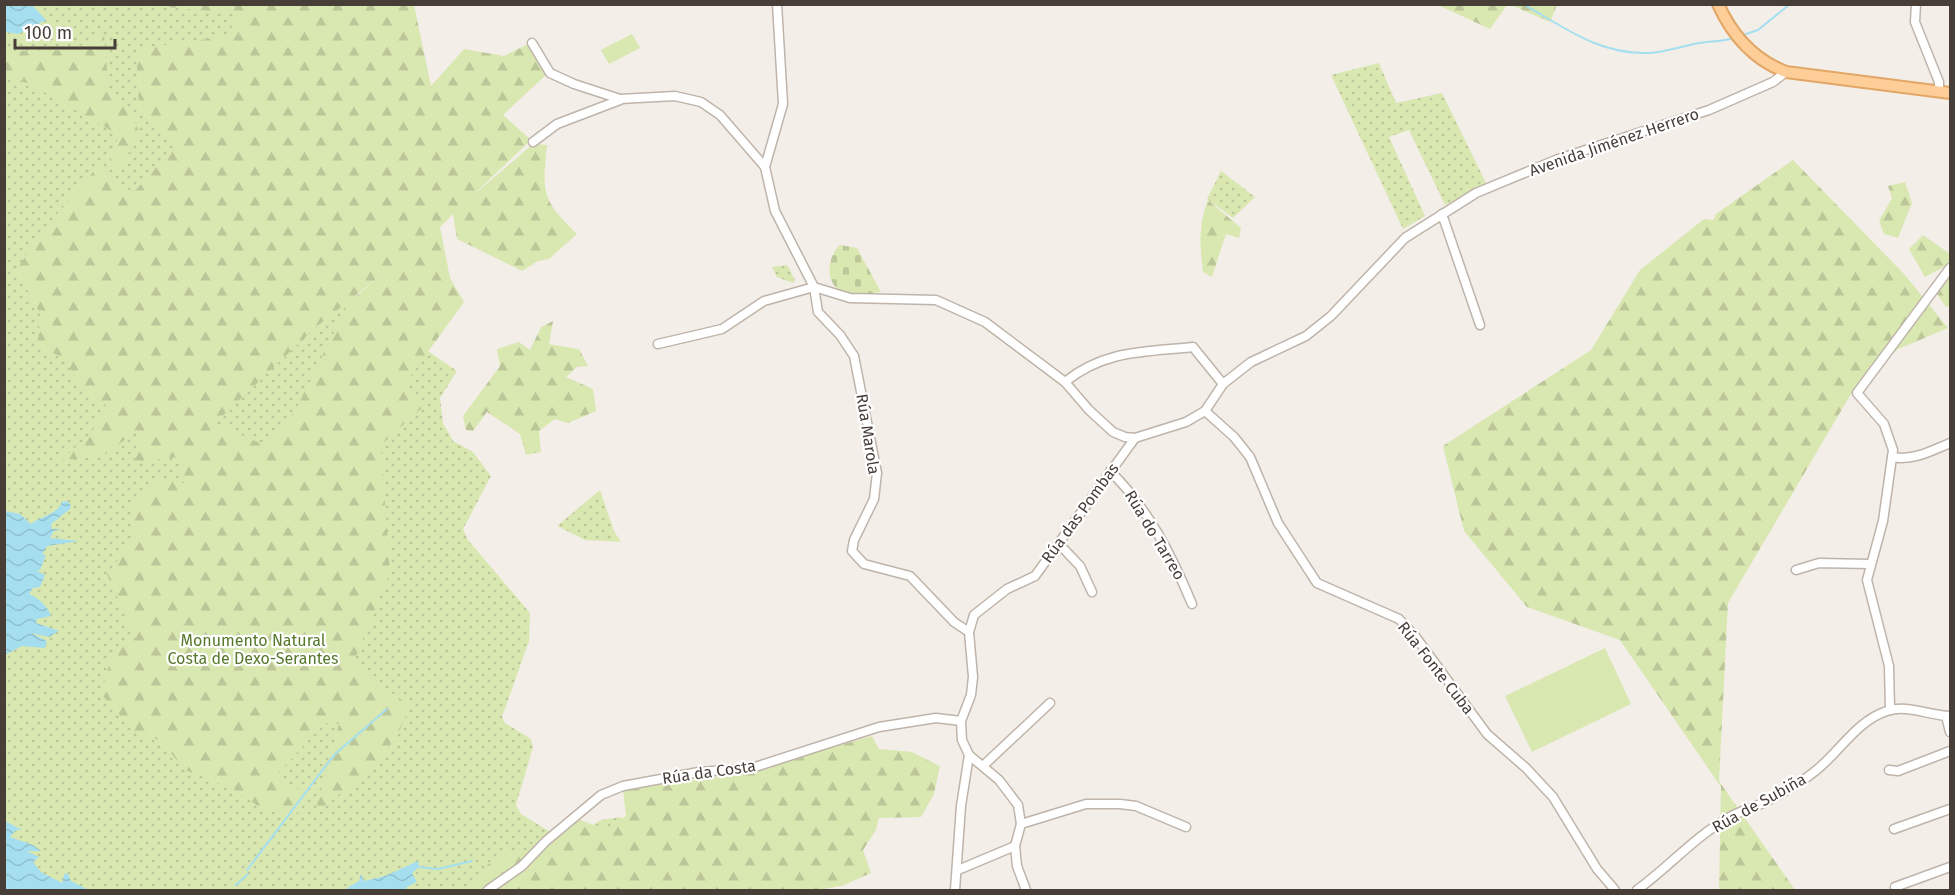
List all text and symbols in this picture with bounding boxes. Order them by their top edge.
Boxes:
scale bar [15,12,116,50]
text: 100 m [24,22,72,44]
street label: Avenida Jiménez Herrero [1527,104,1701,180]
street label: Rúa Marola [852,392,884,476]
street label: Rúa das Pombas [1037,459,1123,567]
street label: Rúa do Tarreo [1121,487,1189,583]
street label: Rúa Fonte Cuba [1394,618,1478,718]
park label: Monumento Natural Costa de Dexo-Serantes [167,631,339,668]
street label: Rúa da Costa [661,756,757,788]
street label: Rúa de Subiña [1709,769,1809,837]

